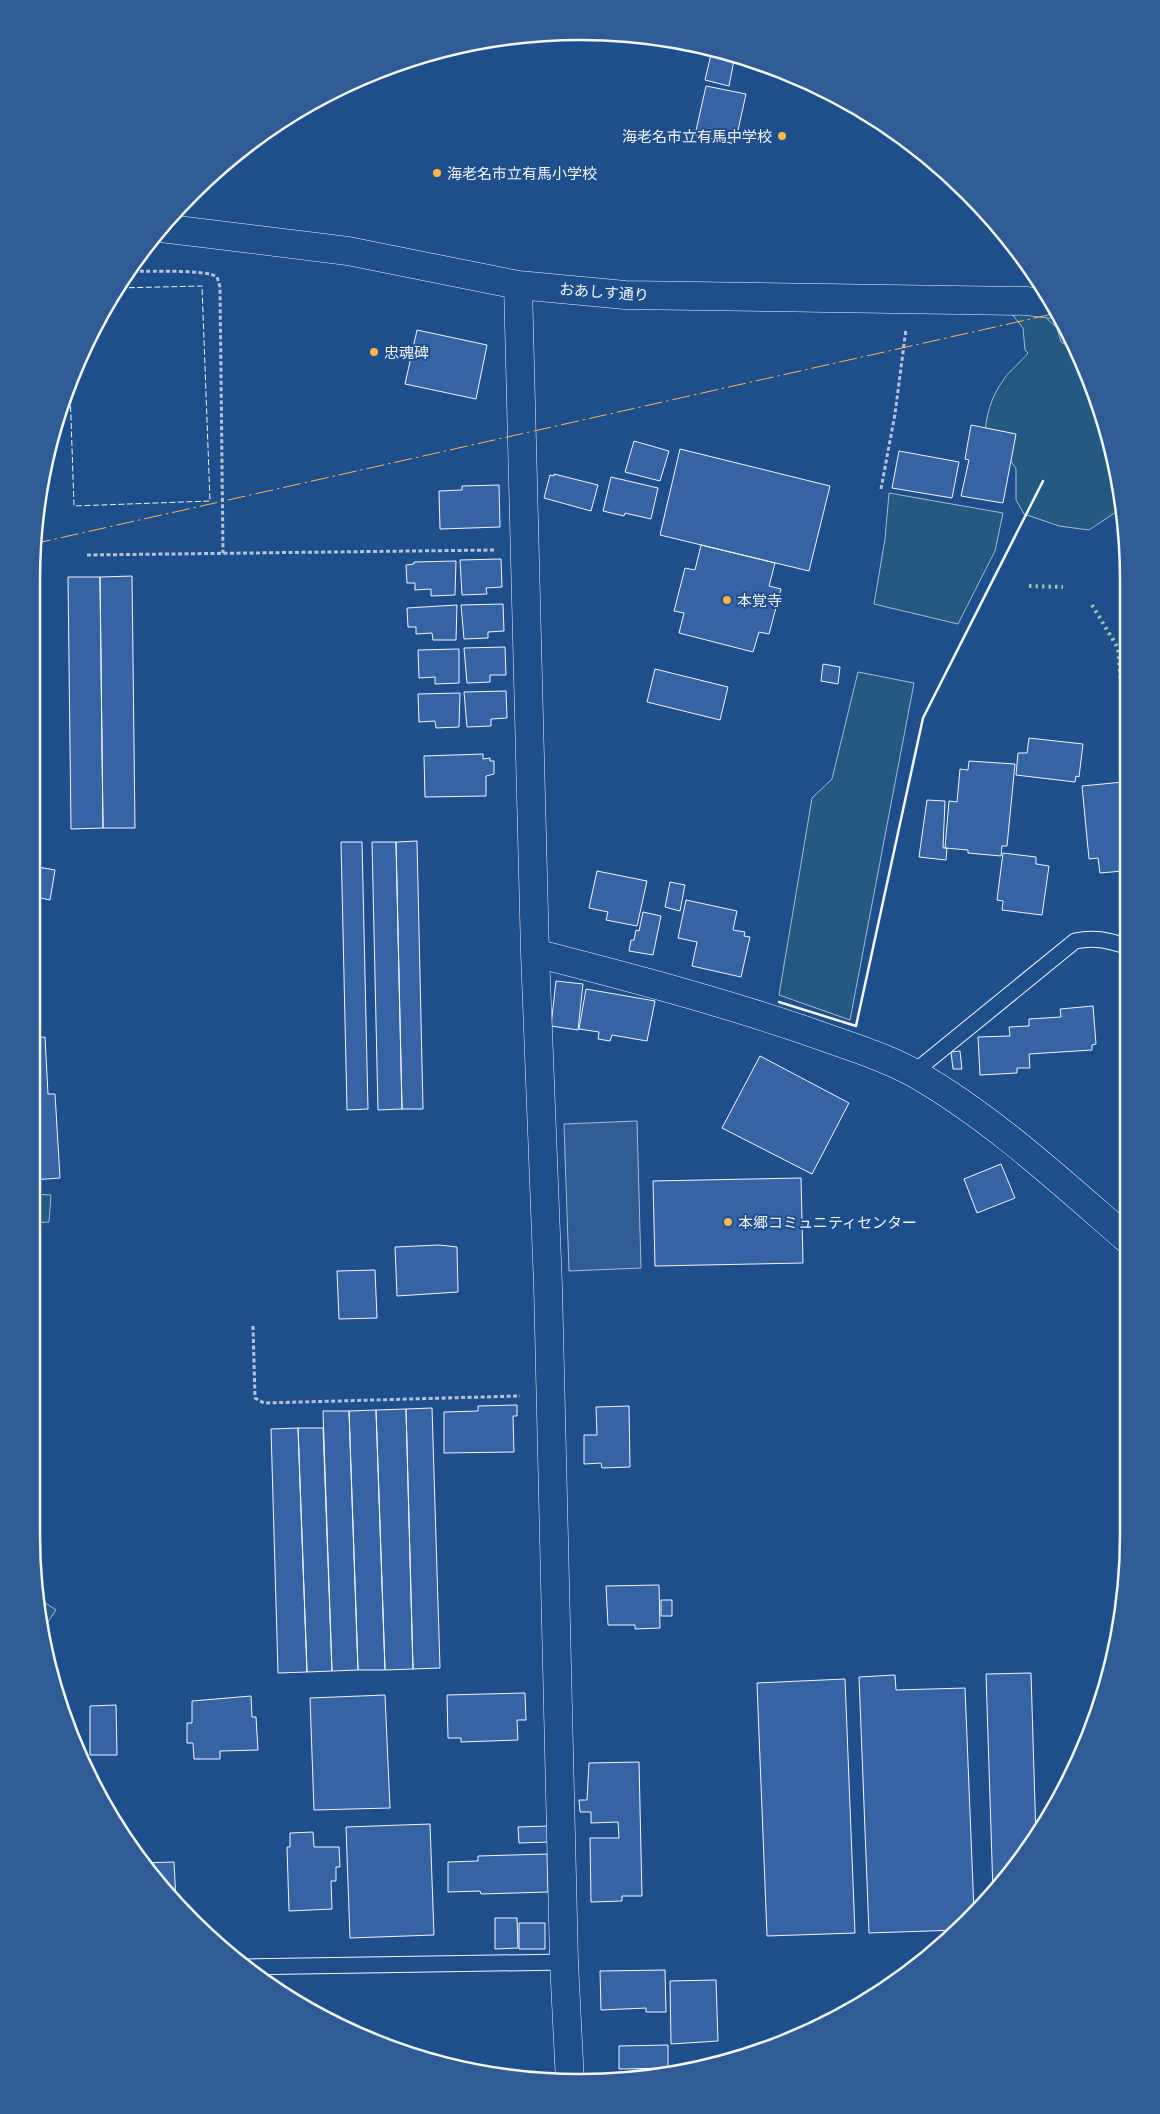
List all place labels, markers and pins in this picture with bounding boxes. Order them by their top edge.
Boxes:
place label: 海老名市立有馬中学校 [622,127,772,146]
marker: 海老名市立有馬中学校 [776,130,788,142]
place label: 海老名市立有馬小学校 [447,164,597,183]
marker: 海老名市立有馬小学校 [431,167,443,179]
place label: 忠魂碑 [384,343,429,362]
marker: 忠魂碑 [368,346,380,358]
place label: 本覚寺 [737,591,782,610]
marker: 本覚寺 [721,594,733,606]
place label: 本郷コミュニティセンター [738,1213,917,1232]
marker: 本郷コミュニティセンター [722,1216,734,1228]

